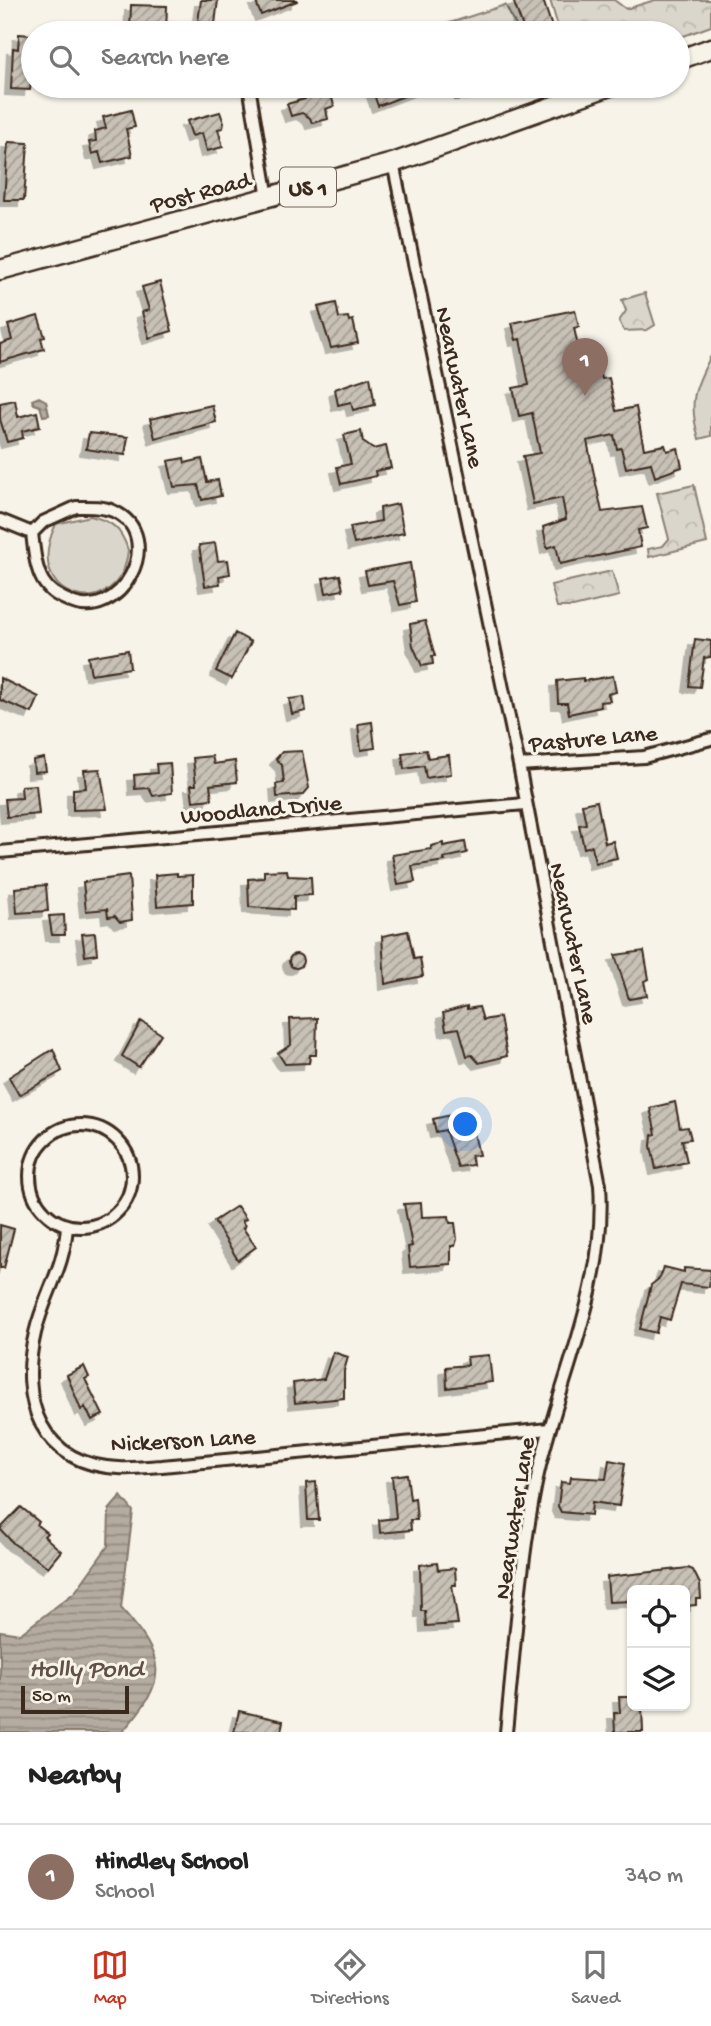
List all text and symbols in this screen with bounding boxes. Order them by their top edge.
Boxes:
search box [21,21,690,98]
icon: search [45,41,83,79]
text: Search here [101,44,229,75]
street label: Post Road [147,167,256,222]
road number: US 1 [280,168,336,206]
street label: Nearwater Lane [426,304,489,472]
pin: 1 [562,338,608,396]
street label: Pasture Lane [527,720,659,761]
street label: Woodland Drive [180,790,344,833]
street label: Nearwater Lane [540,860,603,1028]
your location [448,1107,482,1141]
street label: Nickerson Lane [110,1424,257,1461]
street label: Nearwater Lane [489,1435,544,1602]
map controls [627,1585,690,1711]
button: locate [627,1585,690,1648]
button: layers [627,1648,690,1711]
water label: Holly Pond [29,1656,146,1687]
scale bar [21,1683,130,1715]
text: 50 m [32,1686,71,1709]
text: Nearby [28,1760,121,1795]
text: Hindley School [95,1848,249,1879]
text: 1 [46,1863,56,1890]
text: 340 m [625,1863,683,1890]
text: School [95,1879,155,1906]
tab: Map [91,1946,129,2011]
tab: Directions [312,1946,389,2011]
tab: Saved [571,1946,620,2011]

